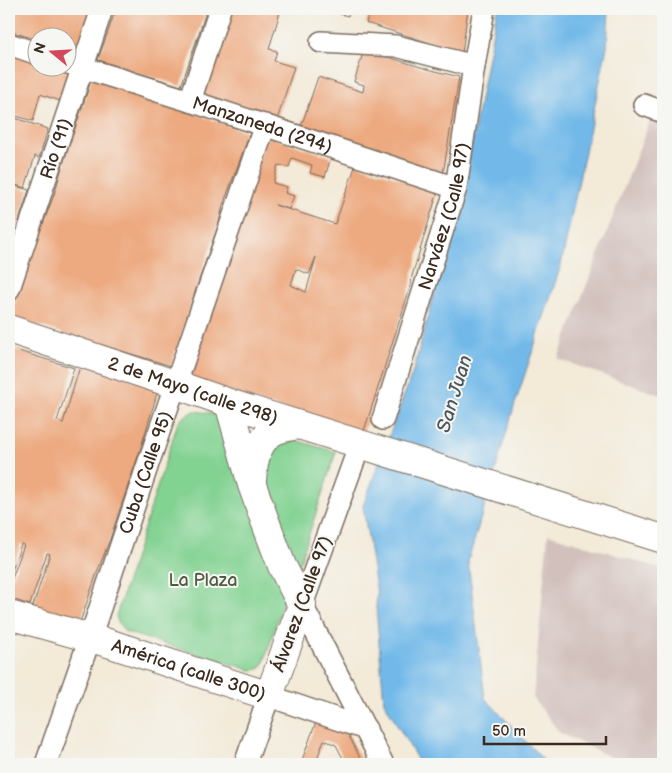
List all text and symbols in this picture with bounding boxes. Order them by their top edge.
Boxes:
north arrow [28,28,78,78]
text: N [30,41,50,56]
street label: Manzaneda (294) [190,92,335,157]
street label: Río (91) [36,115,76,182]
street label: Narváez (Calle 97) [414,141,473,292]
street label: 2 de Mayo (calle 298) [105,352,281,428]
water label: San Juan [432,353,478,435]
street label: Cuba (Calle 95) [115,408,176,537]
street label: Álvarez (Calle 97) [266,533,336,675]
park label: La Plaza [169,570,237,591]
street label: América (calle 300) [109,635,268,705]
scale bar [484,713,607,745]
text: 50 m [492,722,526,741]

